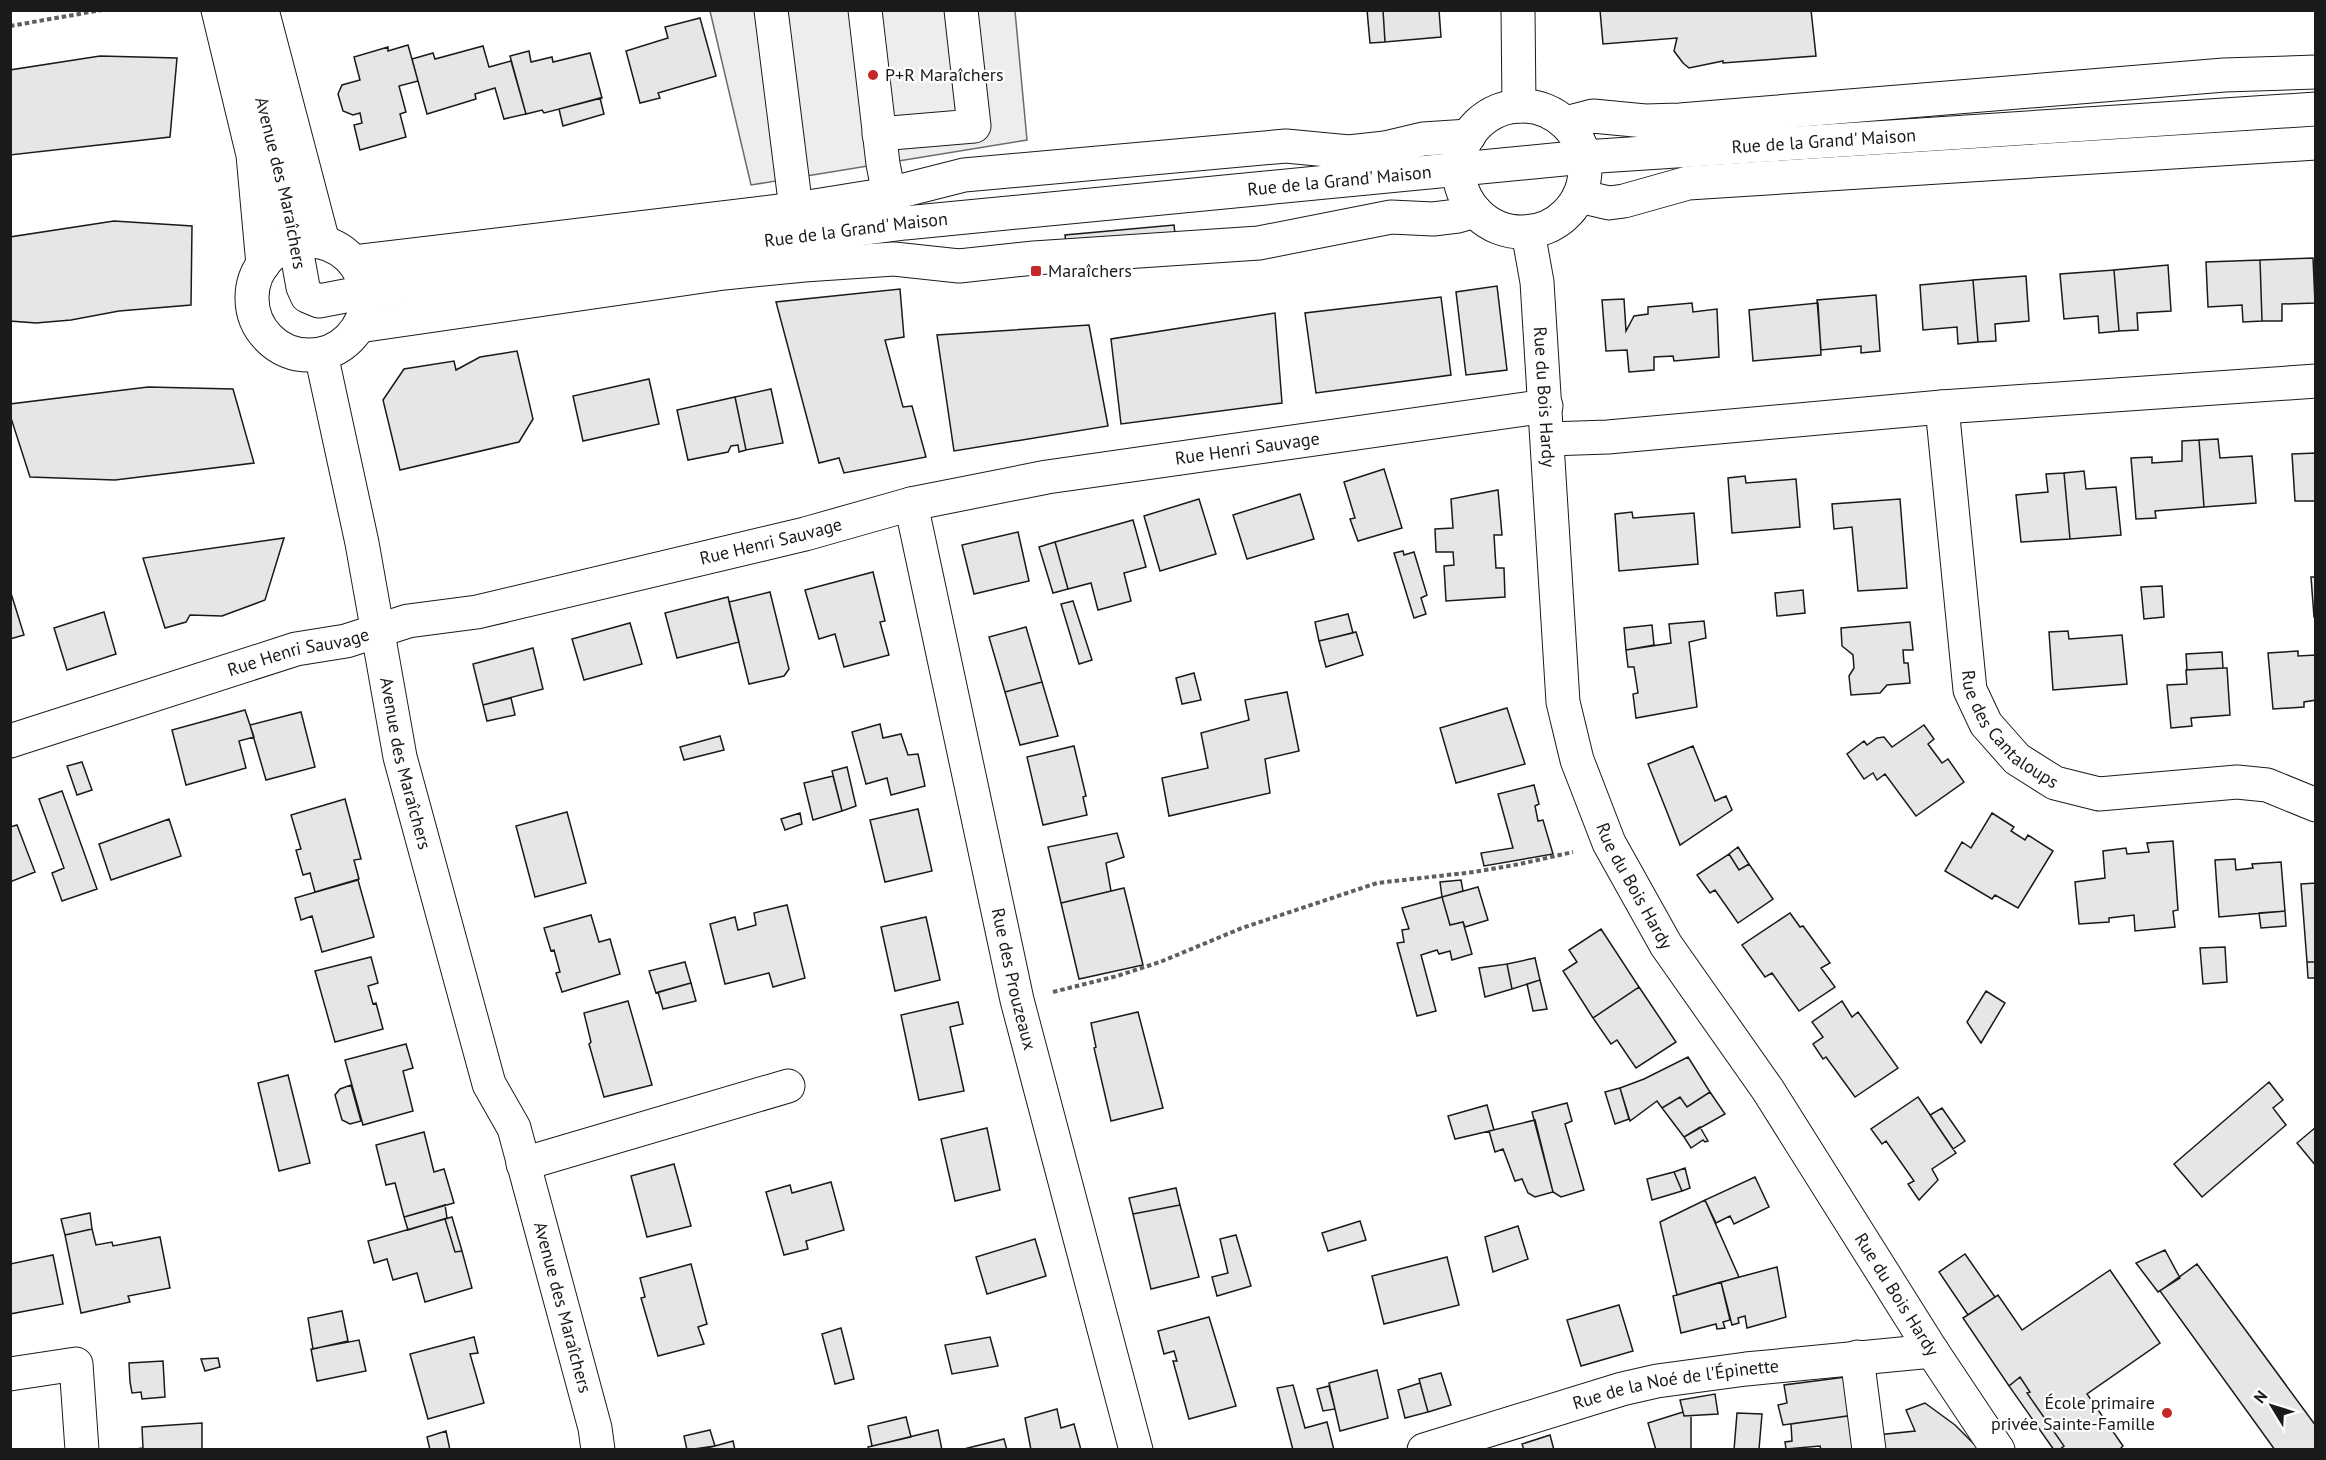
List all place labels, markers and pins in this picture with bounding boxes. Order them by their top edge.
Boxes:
place label: P+R Maraîchers [885,63,1004,86]
marker: P+R Maraîchers [866,68,880,82]
place label: Maraîchers [1048,259,1132,282]
marker: Maraîchers [1029,264,1043,278]
place label: École primaire privée Sainte-Famille [1991,1391,2155,1435]
marker: École primaire privée Sainte-Famille [2160,1406,2174,1420]

